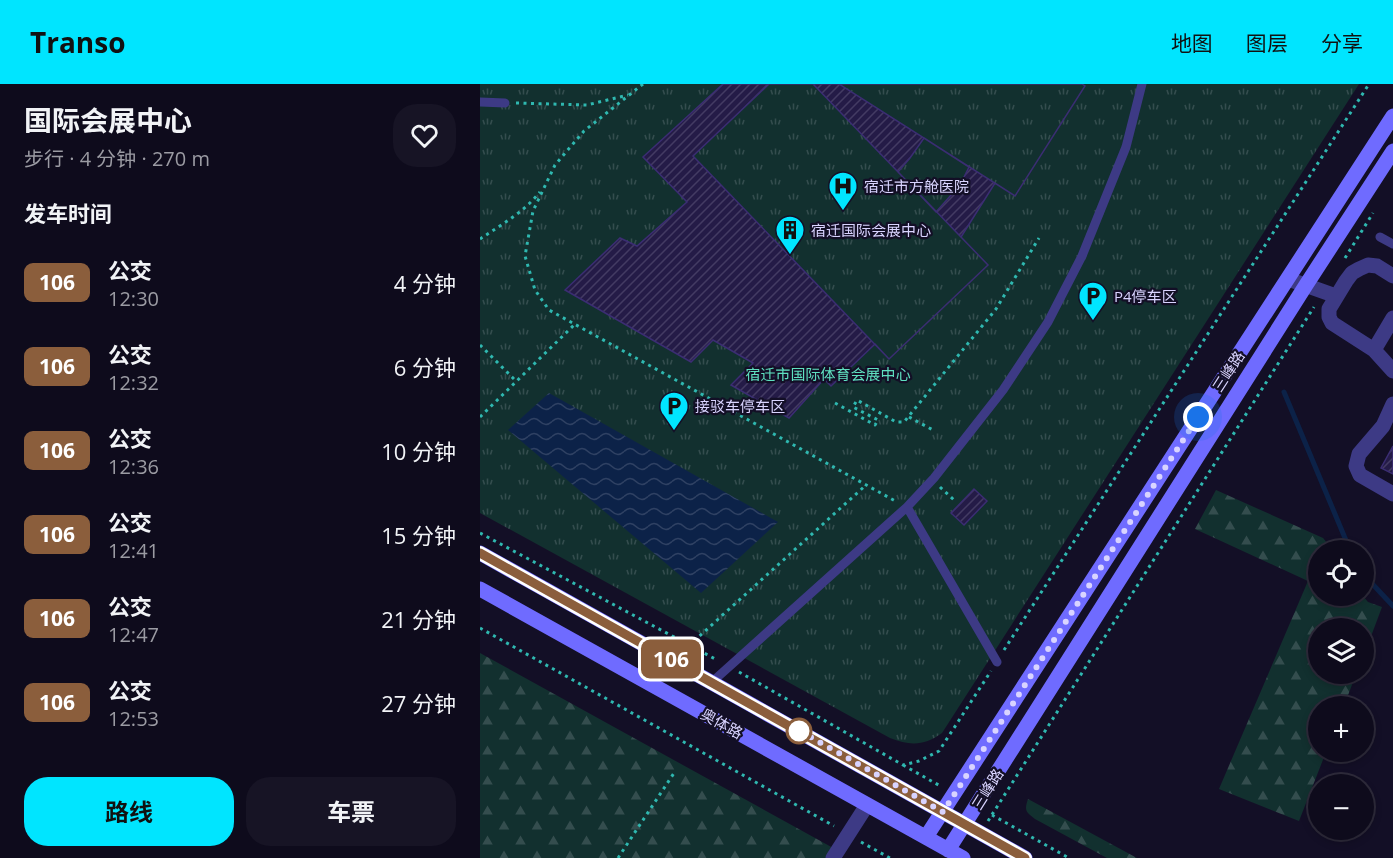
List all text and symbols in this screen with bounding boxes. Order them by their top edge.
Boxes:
text: Transo [30,23,126,61]
text: 地图 [1171,29,1213,57]
text: 图层 [1246,29,1288,57]
text: 分享 [1321,29,1363,57]
text: 国际会展中心 [24,101,192,139]
button: heart [393,104,456,167]
text: 步行 · 4 分钟 · 270 m [24,145,210,172]
hospital icon: 宿迁市方舱医院 [827,170,859,212]
place label: 宿迁市方舱医院 [864,176,969,196]
text: 发车时间 [24,198,112,228]
building icon: 宿迁国际会展中心 [774,214,806,256]
place label: 宿迁国际会展中心 [811,220,931,240]
text: 公交 [108,255,152,285]
text: 106 [39,268,75,296]
text: 4 分钟 [394,268,456,298]
parking icon: P4停车区 [1077,280,1109,322]
text: 12:30 [108,285,159,312]
place label: P4停车区 [1114,286,1177,306]
text: 公交 [108,339,152,369]
street label: 三峰路 [1207,347,1249,395]
text: 106 [39,352,75,380]
text: 6 分钟 [394,352,456,382]
park label: 宿迁市国际体育会展中心 [745,364,911,384]
text: 12:32 [108,369,159,396]
parking icon: 接驳车停车区 [658,390,690,432]
place label: 接驳车停车区 [695,396,785,416]
your location [1183,402,1213,432]
text: 公交 [108,423,152,453]
text: 106 [39,436,75,464]
text: 10 分钟 [381,436,456,466]
text: 12:36 [108,453,159,480]
text: 公交 [108,507,152,537]
text: 106 [39,520,75,548]
text: 15 分钟 [381,520,456,550]
text: 12:41 [108,537,159,564]
map controls [1308,540,1374,840]
button: locate [1308,540,1374,606]
text: 公交 [108,591,152,621]
text: 106 [39,604,75,632]
text: 21 分钟 [381,604,456,634]
button: layers [1308,618,1374,684]
text: 12:47 [108,621,159,648]
line badge: 106 [636,640,705,678]
text: 106 [653,645,689,673]
text: 公交 [108,675,152,705]
text: 106 [39,688,75,716]
text: 27 分钟 [381,688,456,718]
button: + [1308,696,1374,762]
street label: 奥体路 [697,703,747,743]
text: 12:53 [108,705,159,732]
unlabelled marker [786,718,812,744]
street label: 三峰路 [967,765,1007,813]
button: − [1308,774,1374,840]
button: 路线 [24,777,234,846]
button: 车票 [246,777,456,846]

